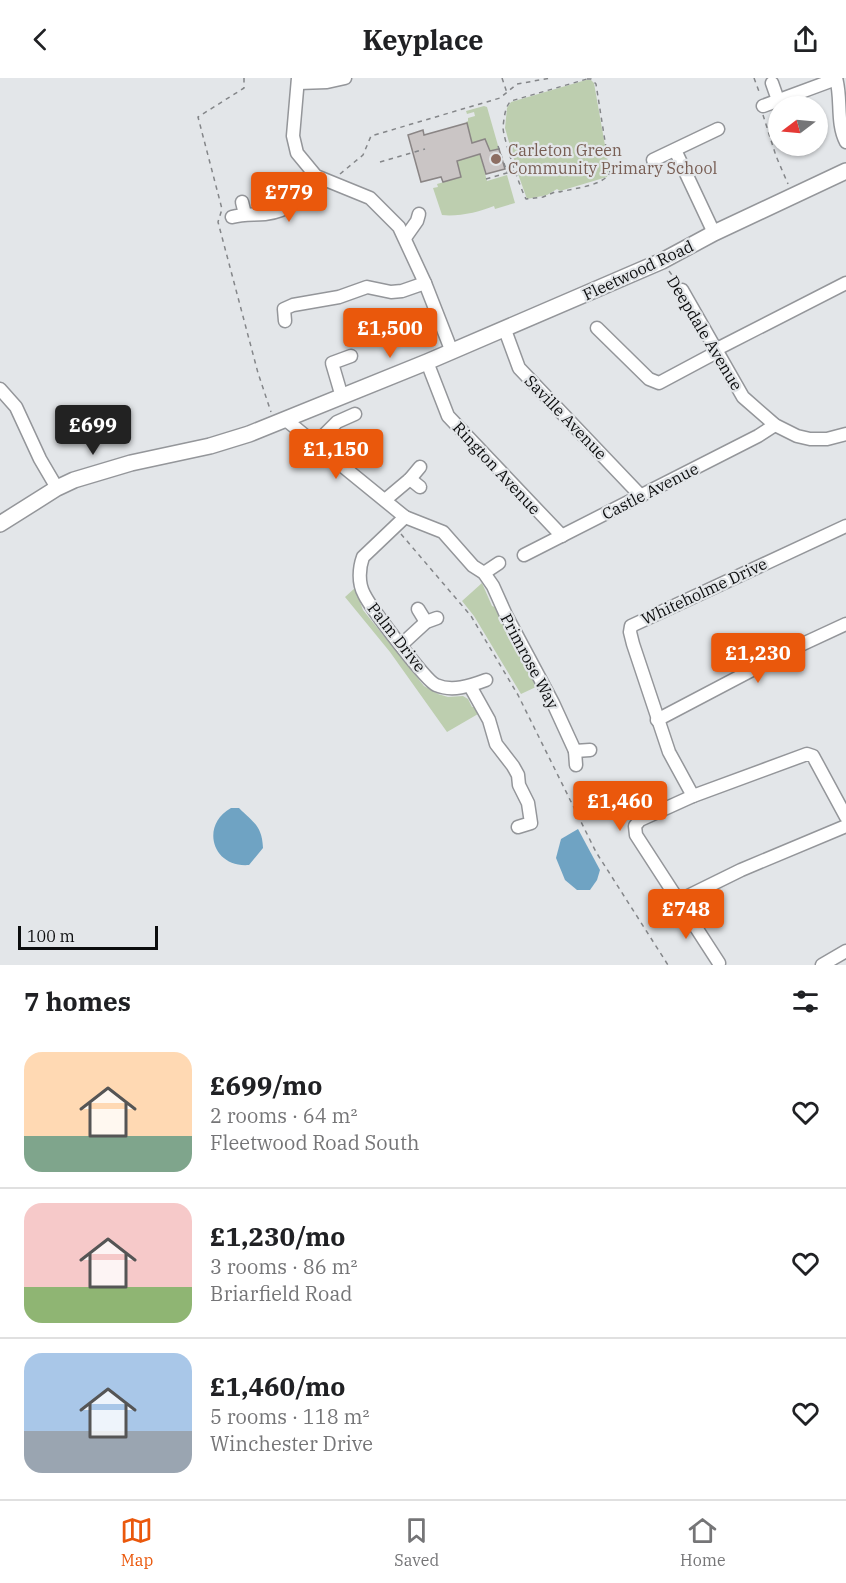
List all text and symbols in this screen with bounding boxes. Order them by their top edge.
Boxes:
text: Keyplace [362,22,484,57]
icon: back [24,23,57,56]
icon: share [789,23,822,56]
north arrow [768,96,828,156]
map controls [768,96,828,156]
place label: Carleton Green Community Primary School [508,140,717,178]
marker: Carleton Green Community Primary School [489,152,503,166]
pin: £779 [253,172,325,223]
text: £779 [265,178,313,205]
street label: Fleetwood Road [579,235,697,304]
street label: Deepdale Avenue [663,272,747,394]
pin: £1,500 [341,308,439,359]
text: £1,500 [357,314,423,341]
street label: Saville Avenue [521,371,611,463]
pin: £699 [57,405,129,456]
text: £699 [69,411,117,438]
street label: Rington Avenue [449,417,545,519]
pin: £1,150 [287,429,385,480]
text: £1,150 [303,435,369,462]
street label: Castle Avenue [598,458,702,524]
street label: Whiteholme Drive [638,553,770,629]
street label: Palm Drive [364,598,430,676]
street label: Primrose Way [497,610,564,712]
pin: £1,230 [709,633,807,684]
text: £1,230 [725,639,791,666]
pin: £1,460 [571,781,669,832]
text: £1,460 [587,787,653,814]
pin: £748 [650,889,722,940]
text: £748 [662,895,710,922]
scale bar [18,923,158,950]
text: 100 m [27,926,75,946]
text: 7 homes [24,984,131,1018]
icon: filters [789,985,822,1018]
text: £699/mo [210,1068,322,1102]
icon: home [72,1076,144,1148]
icon: heart [789,1096,822,1129]
text: 2 rooms · 64 m² [210,1102,357,1129]
text: Fleetwood Road South [210,1129,419,1156]
text: £1,230/mo [210,1219,345,1253]
icon: home [72,1227,144,1299]
icon: heart [789,1247,822,1280]
text: 3 rooms · 86 m² [210,1253,357,1280]
text: Briarfield Road [210,1280,353,1307]
text: £1,460/mo [210,1369,345,1403]
icon: home [72,1377,144,1449]
icon: heart [789,1397,822,1430]
text: 5 rooms · 118 m² [210,1403,369,1430]
text: Winchester Drive [210,1430,373,1457]
tab: Map [120,1514,153,1570]
tab: Saved [394,1514,439,1570]
tab: Home [680,1514,726,1570]

